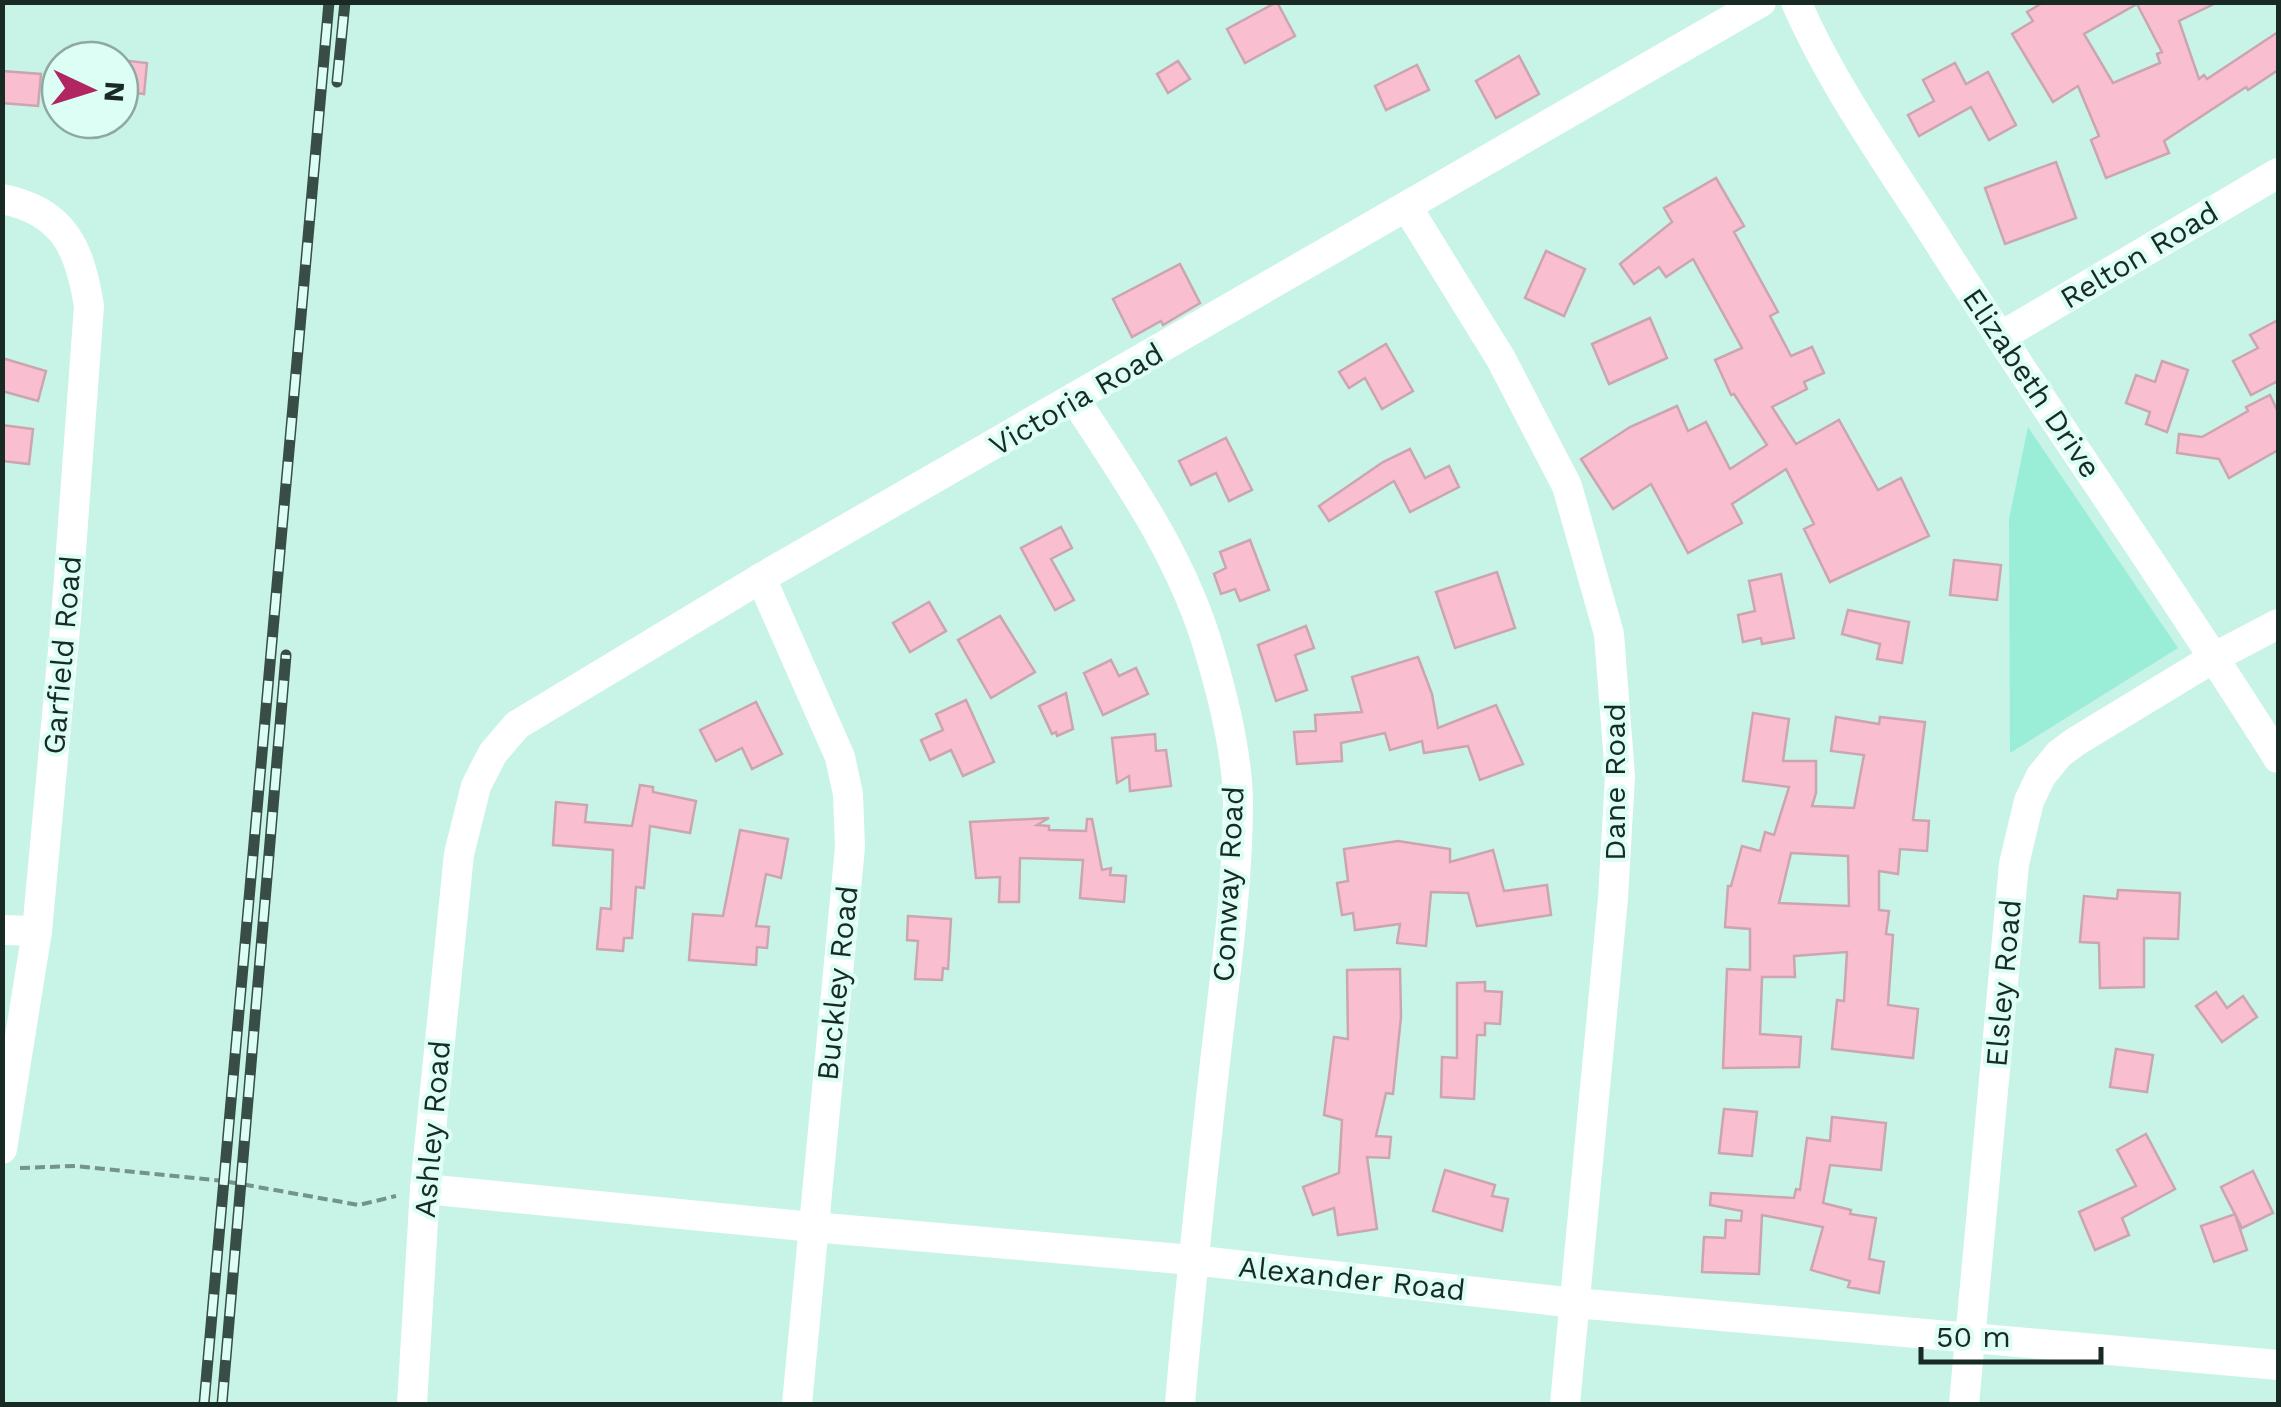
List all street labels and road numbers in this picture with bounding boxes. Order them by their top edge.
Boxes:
street label: Relton Road [2054,194,2224,316]
street label: Elizabeth Drive [1956,282,2108,484]
street label: Victoria Road [983,335,1169,463]
street label: Garfield Road [36,554,88,756]
street label: Dane Road [1597,703,1632,861]
street label: Conway Road [1205,785,1251,983]
street label: Buckley Road [809,884,865,1082]
street label: Elsley Road [1978,898,2028,1068]
street label: Ashley Road [407,1039,457,1219]
street label: Alexander Road [1237,1249,1467,1307]

